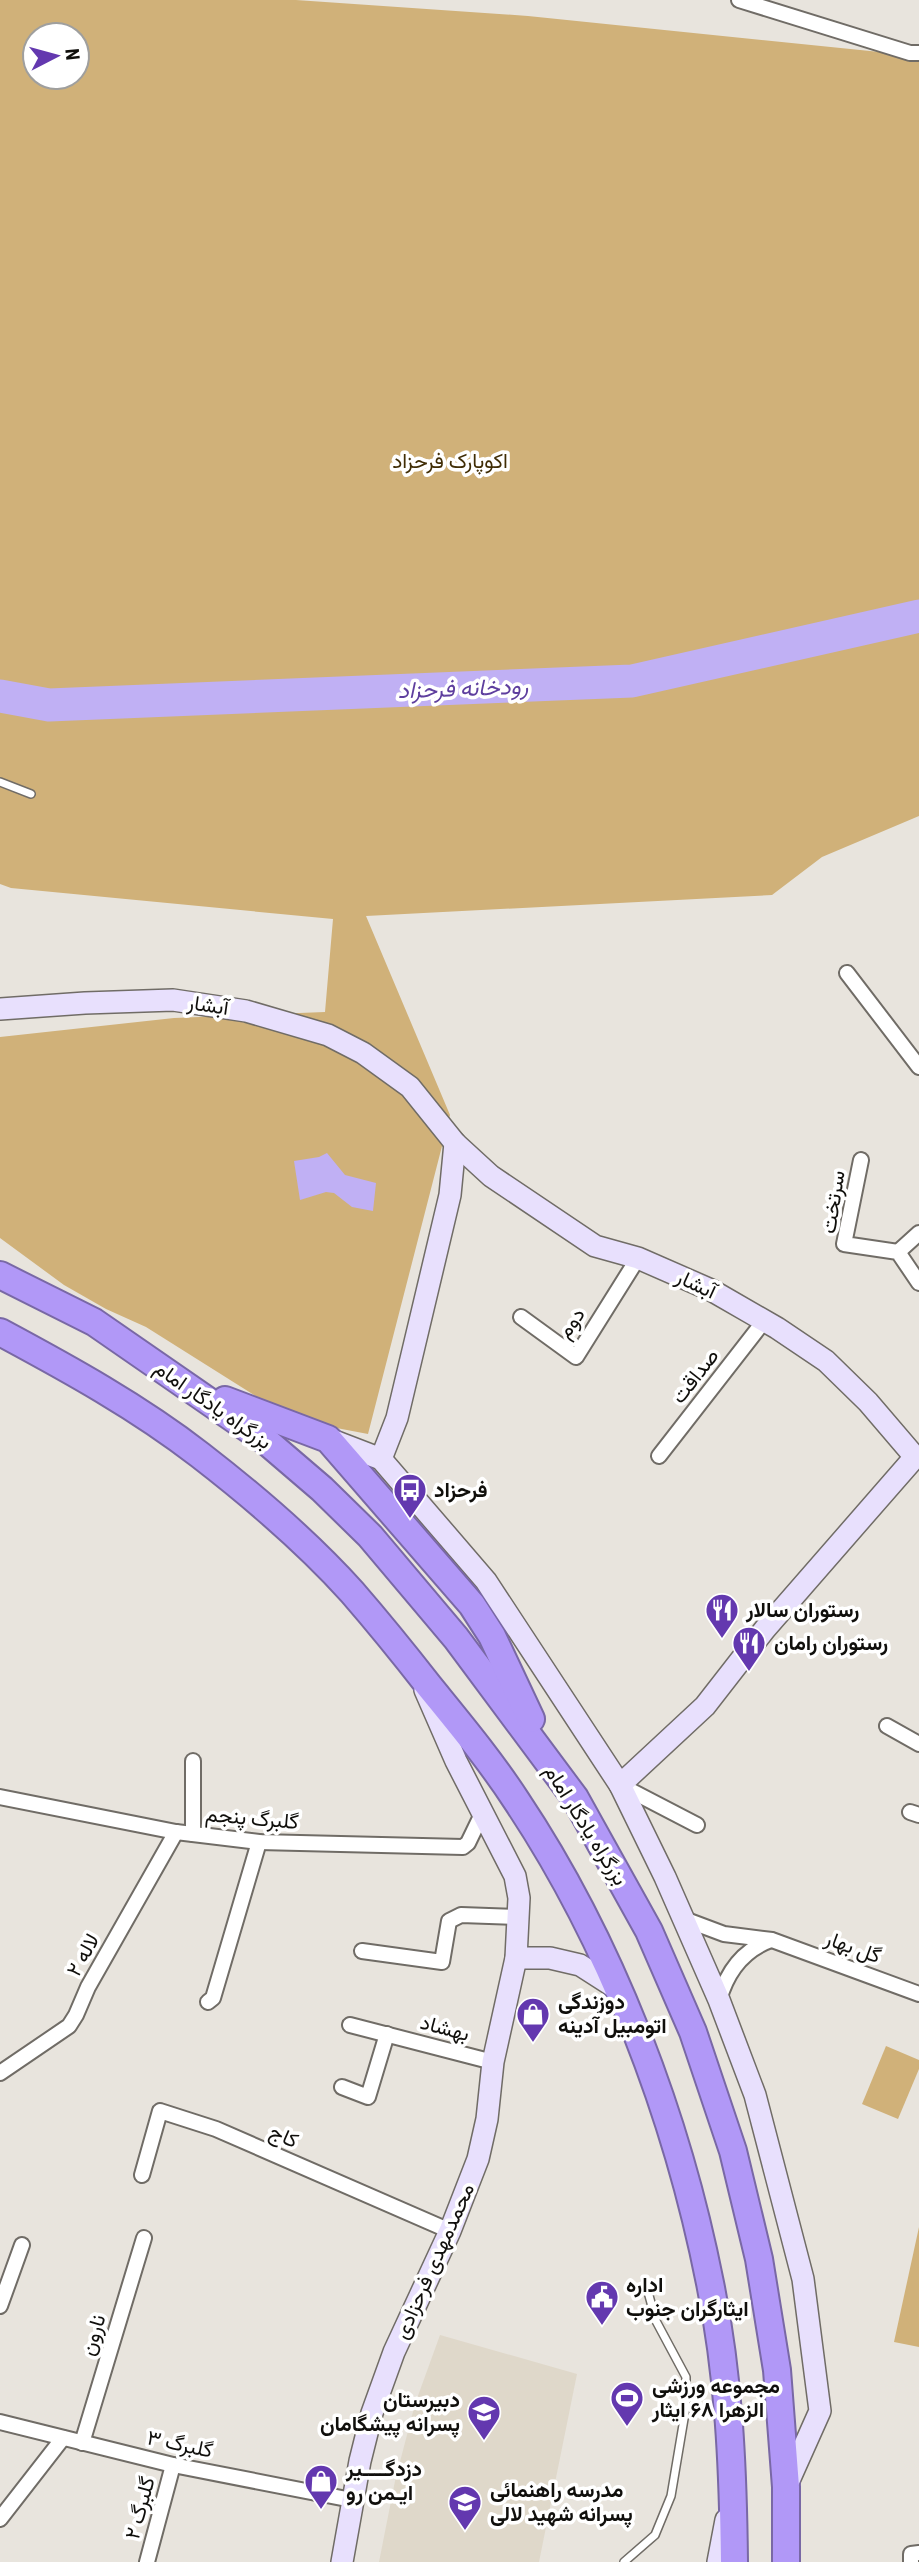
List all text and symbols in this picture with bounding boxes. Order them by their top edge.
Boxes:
north arrow [21,21,91,91]
text: N [60,47,84,61]
park label: اکوپارک فرحزاد [392,449,508,475]
water label: رودخانه فرحزاد [397,673,529,705]
street label: آبشار [185,990,232,1021]
street label: سرتخت [816,1169,851,1235]
street label: آبشار [671,1264,722,1305]
street label: دوم [552,1303,592,1344]
street label: صداقت [666,1344,724,1408]
street label: بزرگراه یادگار امام [149,1356,276,1456]
bus stop icon: فرحزاد [391,1471,429,1520]
place label: فرحزاد [434,1478,488,1503]
restaurant icon: رستوران سالار [703,1591,741,1640]
place label: رستوران سالار [745,1598,859,1623]
restaurant icon: رستوران رامان [730,1624,768,1673]
place label: رستوران رامان [774,1631,888,1656]
street label: بزرگراه یادگار امام [538,1760,633,1891]
street label: گلبرگ پنجم [204,1802,300,1836]
street label: گل بهار [821,1926,884,1969]
street label: لاله ۲ [62,1930,104,1980]
place label: دوزندگی اتومبیل آدینه [558,1990,667,2039]
shop icon: دوزندگی اتومبیل آدینه [514,1995,552,2044]
street label: بهشاد [418,2010,472,2047]
street label: کاج [265,2119,302,2155]
street label: محمدمهدی فرحزادی [389,2180,480,2343]
place label: اداره ایثارگران جنوب [626,2273,749,2322]
public building icon: اداره ایثارگران جنوب [583,2278,621,2327]
street label: نارون [75,2311,112,2359]
place label: مجموعه ورزشی الزهرا ۶۸ ایثار [651,2374,780,2423]
sports icon: مجموعه ورزشی الزهرا ۶۸ ایثار [608,2379,646,2428]
place label: دبیرستان پسرانه پیشگامان [320,2388,460,2438]
school or university icon: دبیرستان پسرانه پیشگامان [465,2393,503,2442]
street label: گلبرگ ۳ [145,2425,215,2464]
place label: دزدگــــیر ایـمن رو [345,2457,422,2506]
shop icon: دزدگــــیر ایـمن رو [302,2462,340,2511]
street label: گلبرگ ۲ [120,2474,161,2542]
place label: مدرسه راهنمائی پسرانه شهید لالی [490,2478,633,2528]
school or university icon: مدرسه راهنمائی پسرانه شهید لالی [446,2483,484,2532]

